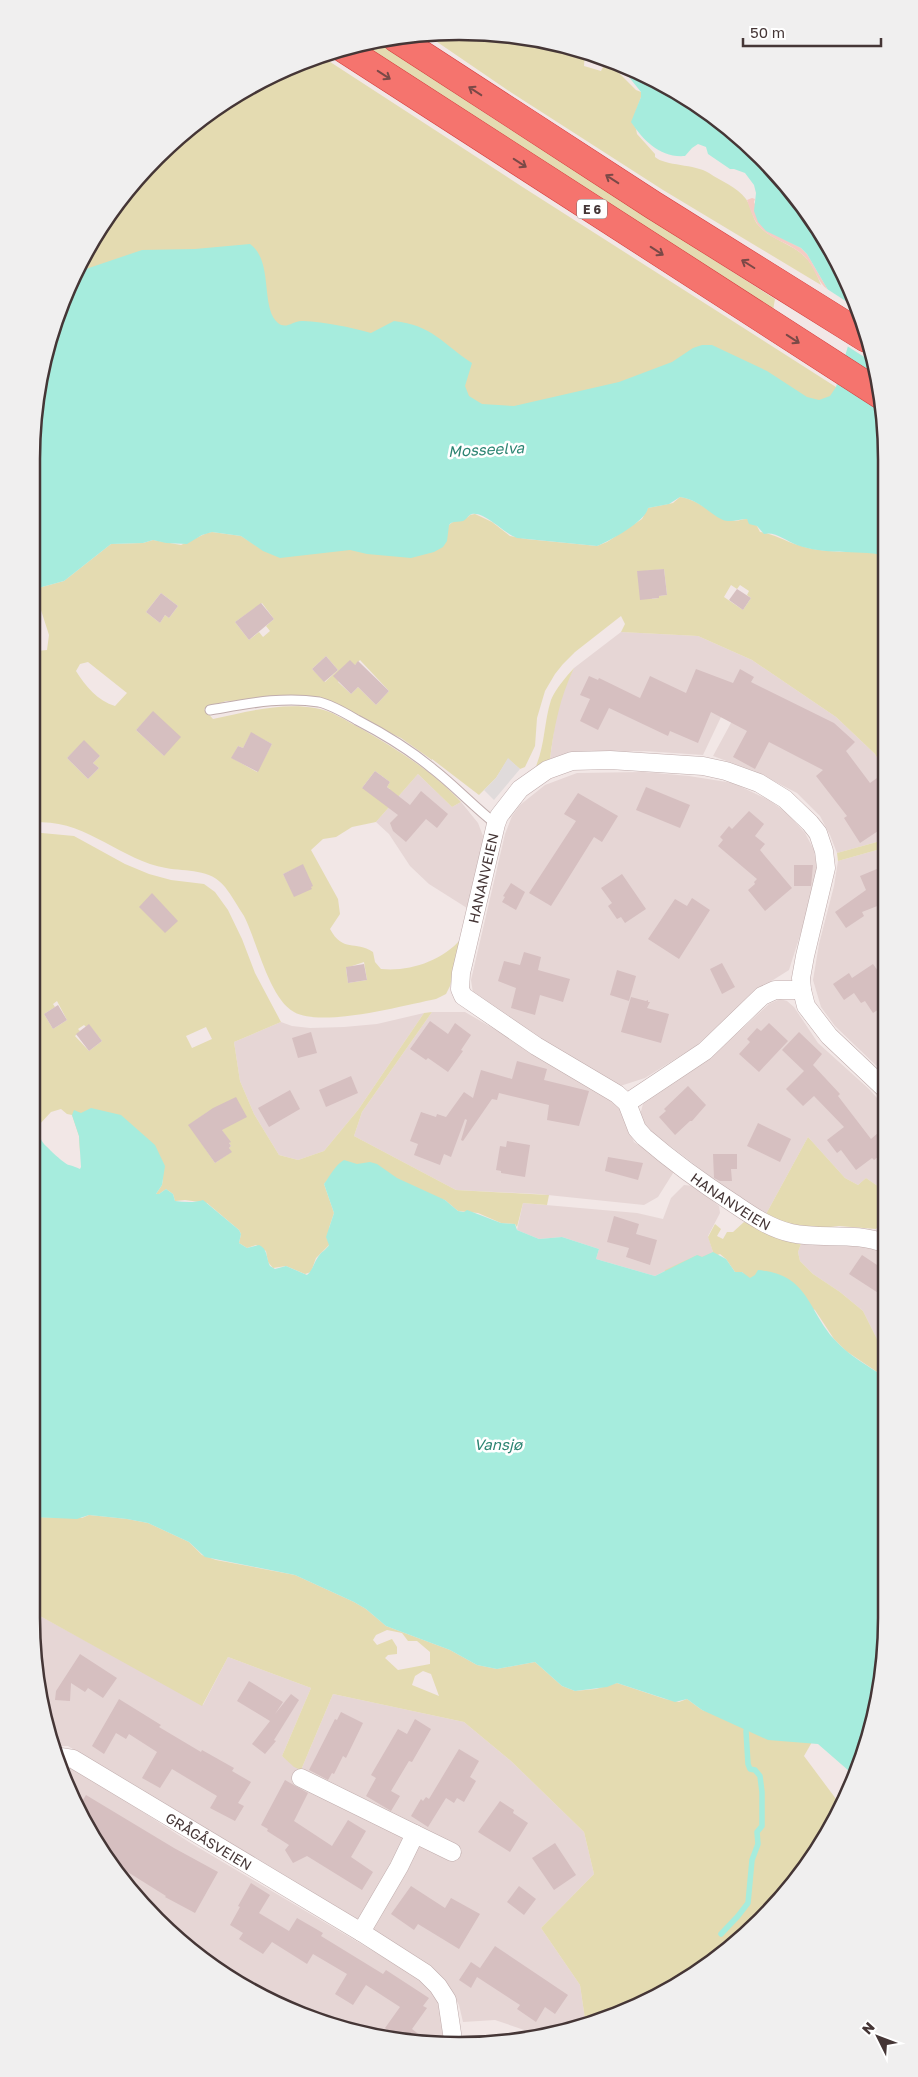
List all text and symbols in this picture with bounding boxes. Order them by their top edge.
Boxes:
scale bar [743,15,880,47]
text: 50 m [750,23,785,41]
one-way arrow [376,70,390,80]
one-way arrow [469,85,483,95]
one-way arrow [513,158,527,168]
one-way arrow [605,173,619,183]
road number: E 6 [577,200,607,218]
one-way arrow [650,245,664,256]
one-way arrow [742,259,756,269]
one-way arrow [786,334,800,344]
water label: Mosseelva [448,438,525,460]
street label: HANANVEIEN [464,831,502,925]
street label: HANANVEIEN [688,1169,774,1233]
water label: Vansjø [474,1435,523,1454]
street label: GRÅGÅSVEIEN [163,1808,255,1873]
north arrow [853,2012,903,2062]
text: N [858,2018,878,2038]

